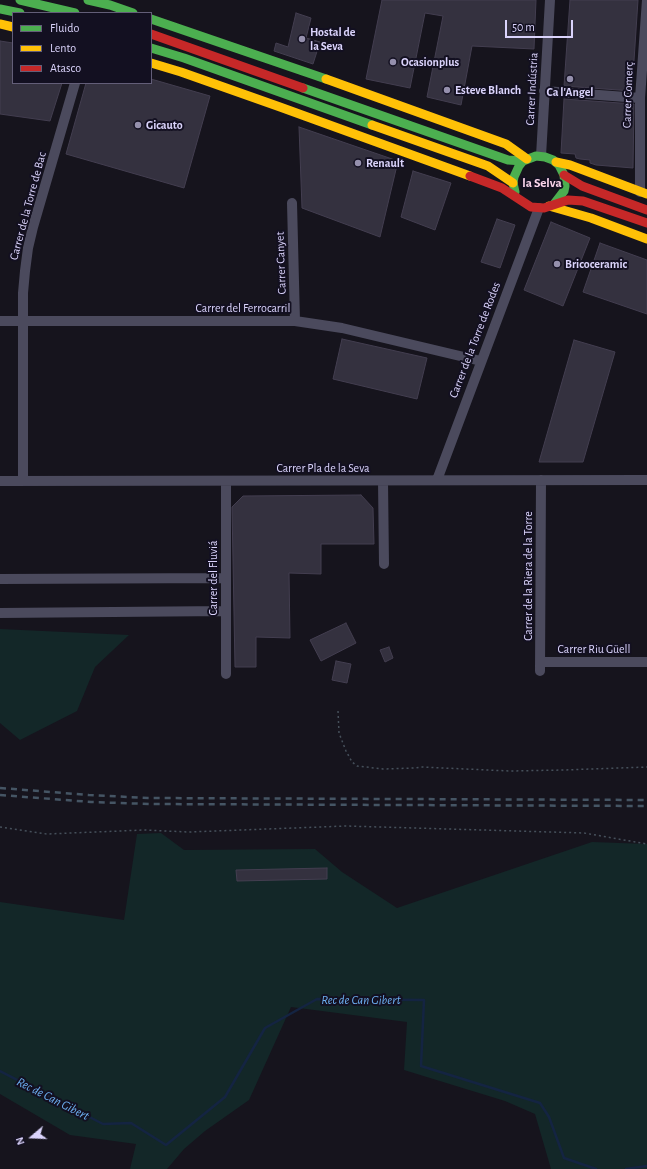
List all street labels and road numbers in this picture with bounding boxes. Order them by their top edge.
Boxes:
street label: Carrer Indústria [523,52,541,126]
street label: Carrer Comerç [620,62,636,128]
street label: Carrer de la Torre de Bac [7,150,49,262]
street label: Carrer Canyet [273,231,289,295]
street label: Carrer de la Torre de Rodes [446,280,504,400]
street label: Carrer del Ferrocarril [196,301,290,315]
street label: Carrer Pla de la Seva [276,461,370,475]
street label: Carrer de la Riera de la Torre [521,511,535,641]
street label: Carrer del Fluviá [206,540,220,616]
street label: Carrer Riu Güell [558,642,630,656]

